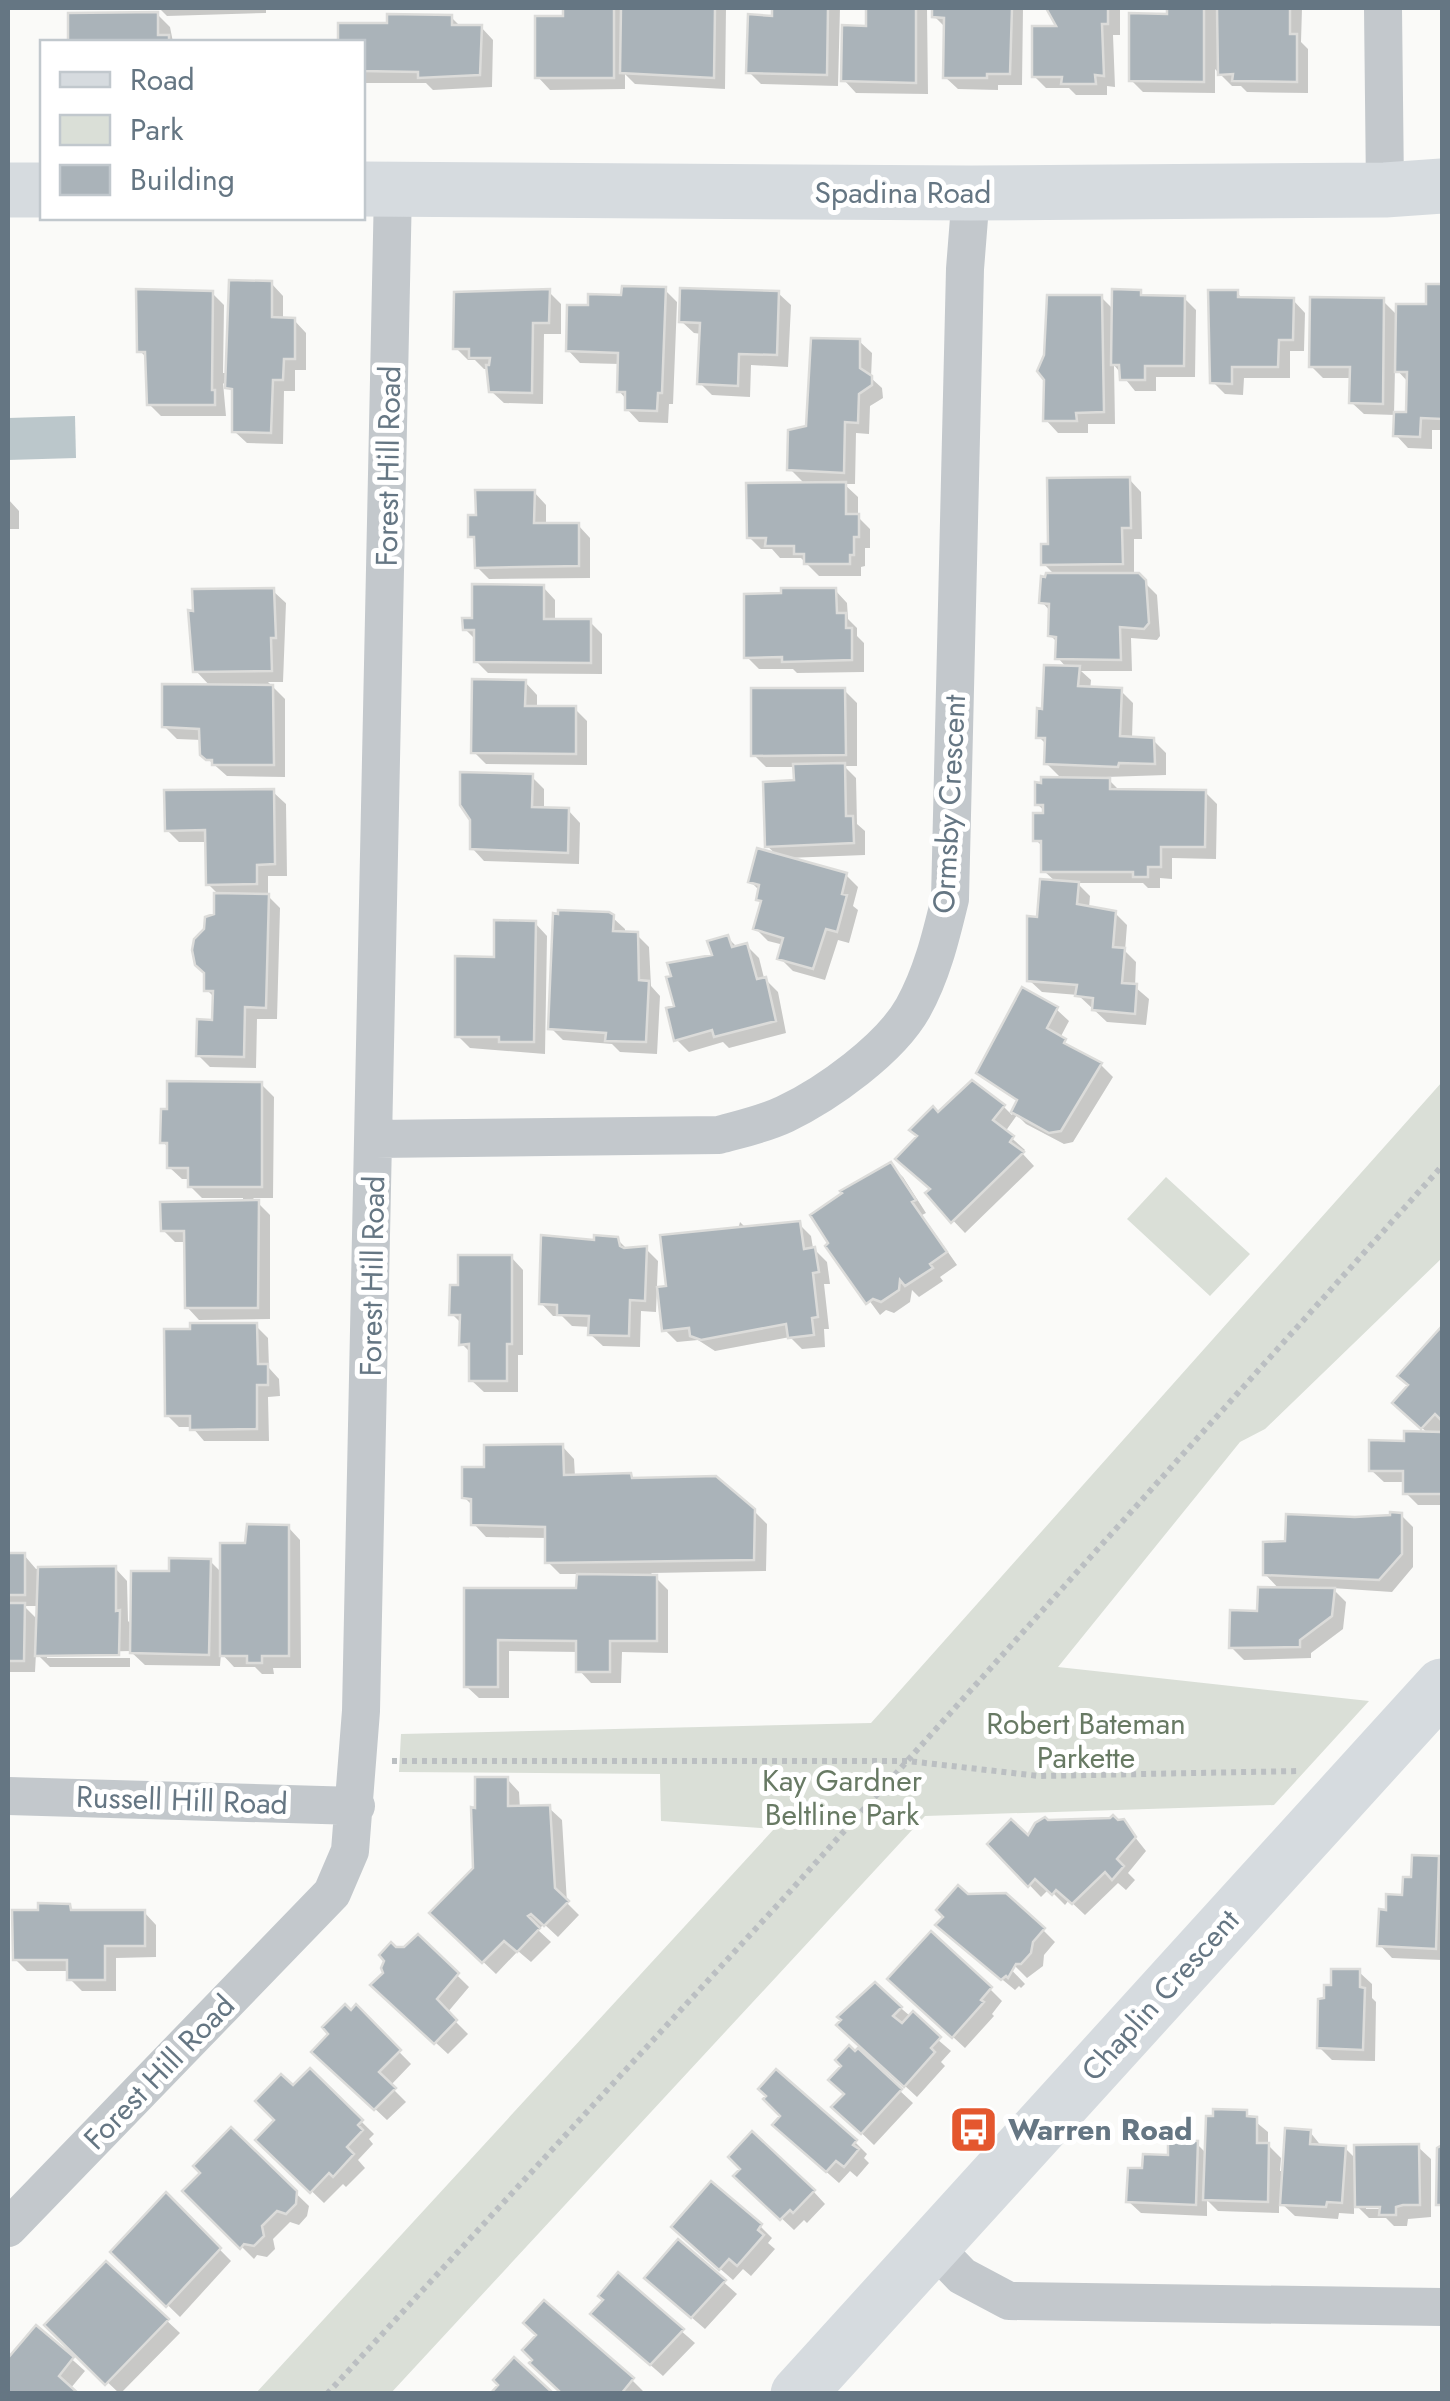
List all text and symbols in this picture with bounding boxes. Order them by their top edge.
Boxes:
legend [40,40,365,220]
text: Road [130,58,195,101]
text: Park [130,108,184,151]
text: Building [130,158,235,201]
street label: Spadina Road [815,171,991,214]
street label: Forest Hill Road [365,365,411,567]
street label: Ormsby Crescent [922,693,976,914]
street label: Forest Hill Road [349,1175,395,1377]
park label: Robert Bateman Parkette [986,1702,1186,1779]
park label: Kay Gardner Beltline Park [762,1759,923,1836]
street label: Russell Hill Road [75,1775,289,1825]
street label: Chaplin Crescent [1071,1899,1249,2090]
street label: Forest Hill Road [74,1985,244,2159]
bus stop icon: Warren Road [947,2103,999,2155]
place label: Warren Road [1008,2108,1193,2151]

